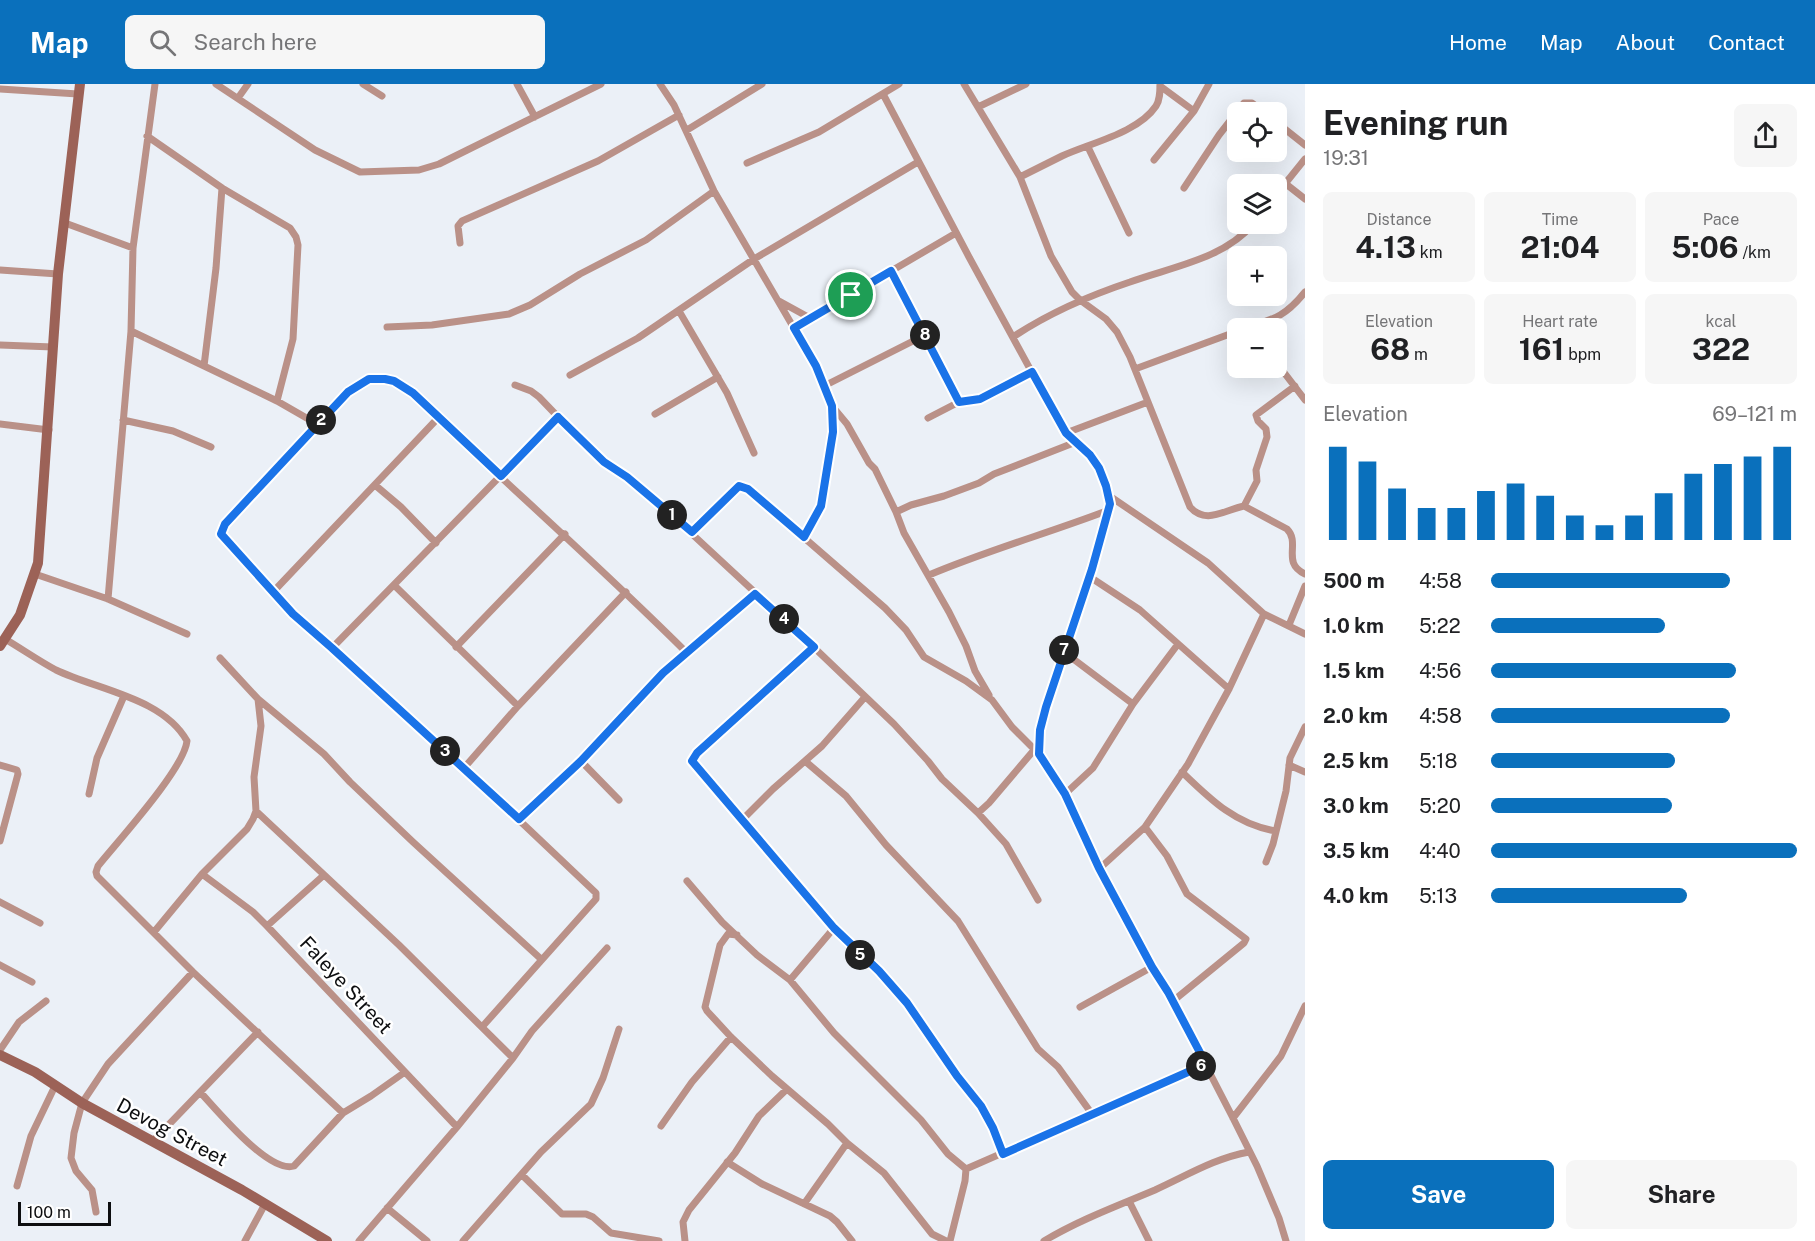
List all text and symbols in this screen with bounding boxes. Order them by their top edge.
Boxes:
search box [125,15,545,69]
text: Map [30,26,89,59]
icon: search [146,26,179,59]
text: Search here [194,29,317,55]
text: Home [1449,30,1507,55]
text: Map [1540,30,1583,55]
text: About [1616,30,1675,55]
text: Contact [1708,30,1785,55]
map controls [1227,102,1287,378]
button: locate [1227,102,1287,162]
text: Evening run [1323,104,1508,142]
button: share [1734,104,1797,167]
text: 19:31 [1323,146,1369,170]
button: layers [1227,174,1287,234]
text: Distance [1367,210,1431,229]
text: Time [1542,210,1578,229]
text: Pace [1703,210,1739,229]
text: 4.13 [1355,229,1416,265]
text: 21:04 [1521,229,1599,265]
text: 5:06 [1671,229,1739,265]
text: km [1416,243,1443,262]
text: /km [1739,243,1771,262]
button: + [1227,246,1287,306]
pin [825,269,876,320]
icon: arrive [834,278,867,311]
text: Elevation [1365,312,1433,331]
text: Heart rate [1522,312,1598,331]
text: kcal [1706,312,1736,331]
button: − [1227,318,1287,378]
pin: 8 [910,320,940,350]
text: 8 [920,325,930,344]
text: 68 [1370,331,1410,367]
text: 161 [1519,331,1564,367]
text: 322 [1692,331,1750,367]
text: m [1410,345,1428,364]
text: bpm [1564,345,1601,364]
text: Elevation [1323,402,1408,426]
text: 69–121 m [1712,402,1797,426]
pin: 2 [306,405,336,435]
text: 2 [316,410,326,429]
pin: 1 [657,500,687,530]
text: 1 [669,505,675,524]
text: 500 m [1323,569,1385,593]
text: 4:58 [1419,569,1462,593]
pin: 4 [769,604,799,634]
text: 4 [779,609,789,628]
text: 1.0 km [1323,614,1384,638]
text: 5:22 [1419,614,1461,638]
pin: 7 [1049,635,1079,665]
text: 7 [1059,640,1069,659]
text: 1.5 km [1323,659,1384,683]
text: 4:56 [1419,659,1461,683]
text: 2.0 km [1323,704,1388,728]
text: 4:58 [1419,704,1462,728]
pin: 3 [430,736,460,766]
text: 3 [440,741,450,760]
text: 2.5 km [1323,749,1389,773]
text: 5:18 [1419,749,1457,773]
text: 3.0 km [1323,794,1389,818]
text: 5:20 [1419,794,1461,818]
text: 3.5 km [1323,839,1389,863]
text: 4:40 [1419,839,1461,863]
text: 4.0 km [1323,884,1388,908]
text: 5:13 [1419,884,1457,908]
street label: Faleye Street [295,931,397,1039]
pin: 5 [845,940,875,970]
text: 5 [855,945,865,964]
pin: 6 [1186,1051,1216,1081]
text: 6 [1196,1056,1206,1075]
street label: Devog Street [113,1093,231,1171]
button: Save [1323,1160,1554,1229]
button: Share [1566,1160,1797,1229]
scale bar [18,1199,111,1226]
text: 100 m [27,1203,71,1222]

